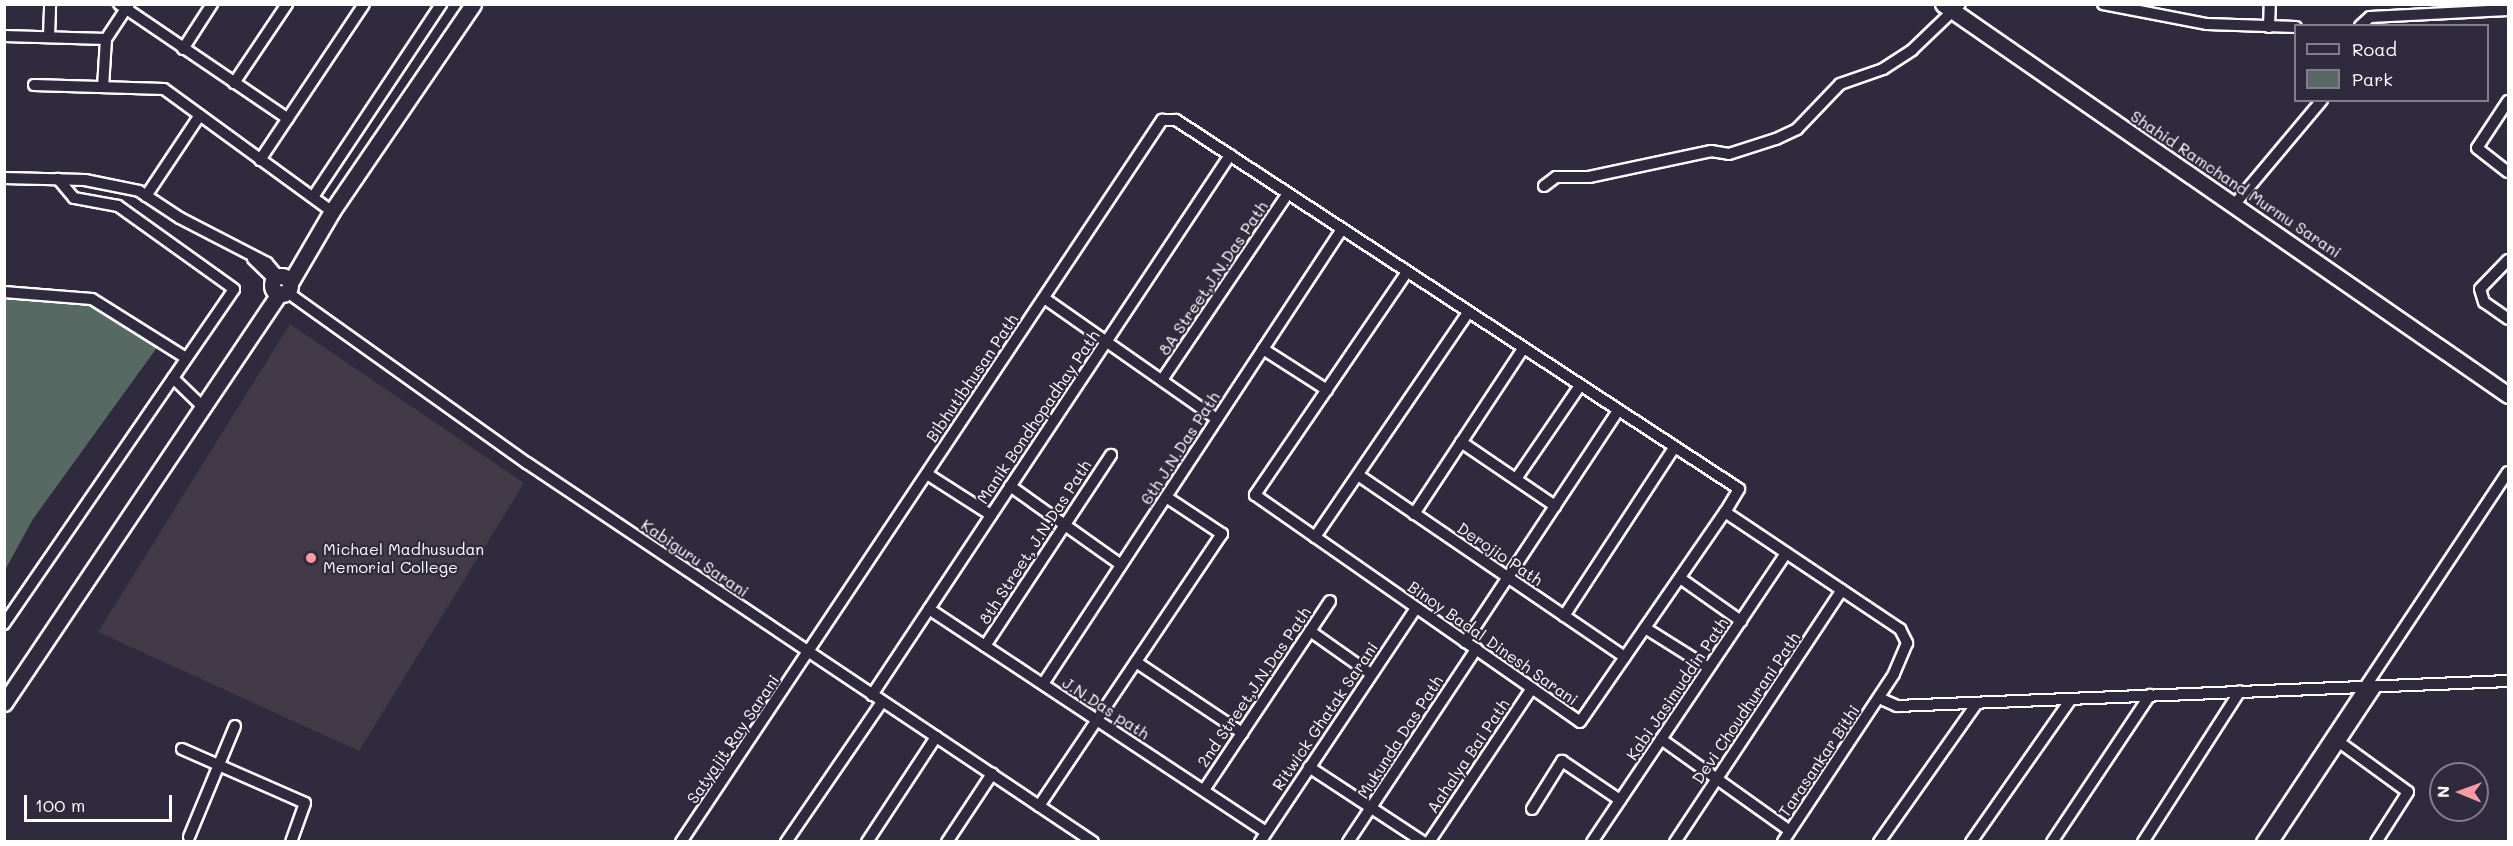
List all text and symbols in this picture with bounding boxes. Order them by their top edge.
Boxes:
legend [2294,24,2489,102]
text: Road [2352,37,2397,61]
text: Park [2352,67,2393,91]
street label: Shahid Ramchand Murmu Sarani [2127,106,2345,262]
street label: 8A Street,J.N.Das Path [1154,197,1272,359]
street label: Bibhutibhusan Path [922,310,1022,446]
street label: Manik Bondhopadhay Path [973,327,1103,507]
street label: 6th J.N.Das Path [1136,388,1224,508]
street label: 8th Street, J.N.Das Path [975,456,1095,628]
street label: Kabiguru Sarani [638,515,752,601]
street label: Derojio Path [1454,518,1546,590]
place label: Michael Madhusudan Memorial College [323,539,484,577]
marker: Michael Madhusudan Memorial College [304,551,318,565]
street label: Binoy Badal Dinesh Sarani [1404,577,1582,709]
street label: 2nd Street,J.N.Das Path [1193,603,1315,771]
street label: Kabi Jasimuddin Path [1622,614,1732,764]
street label: Devi Choudhurani Path [1688,629,1804,787]
street label: Ritwick Ghatak Sarani [1268,638,1382,794]
street label: Satyajit Ray Sarani [683,671,783,807]
street label: Mukunda Das Path [1353,672,1447,802]
street label: J.N.Das path [1059,673,1153,743]
street label: Aahalya Bai Path [1423,695,1513,817]
street label: Tarasankar Bithi [1774,701,1864,821]
north arrow [2429,762,2489,822]
scale bar [27,783,176,821]
text: N [2432,785,2453,798]
text: 100 m [35,793,85,817]

